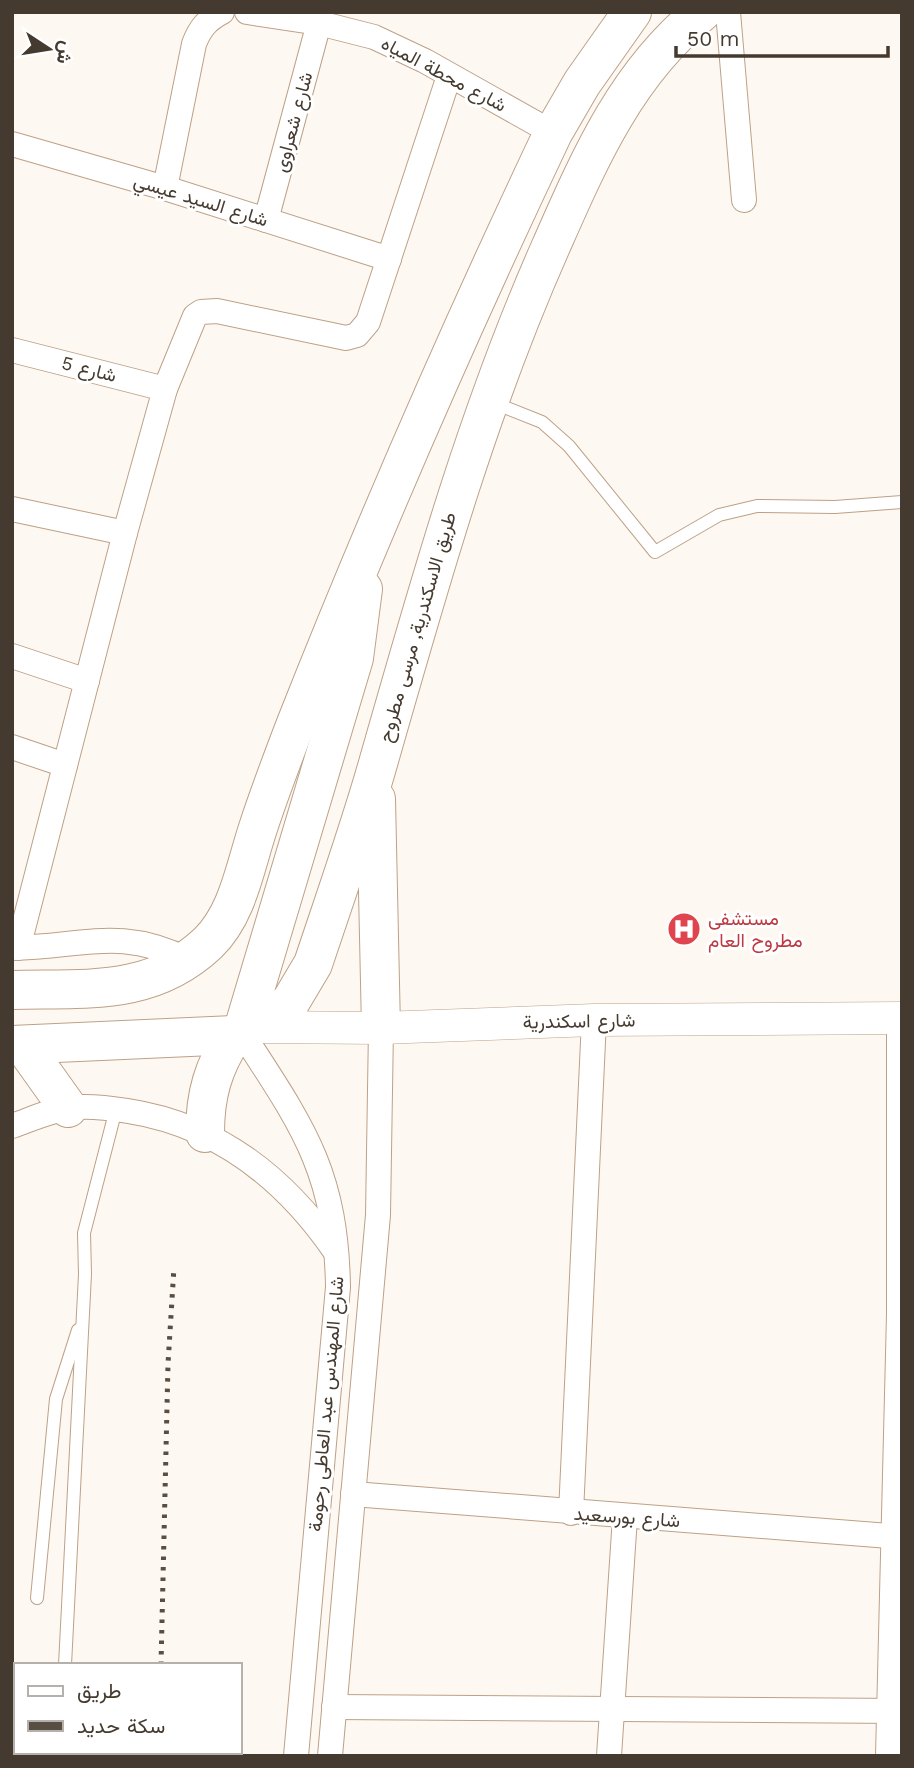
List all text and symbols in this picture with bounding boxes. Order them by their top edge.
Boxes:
north arrow [14,14,84,84]
scale bar [676,14,888,58]
text: 50 m [687,26,739,51]
street label: شارع محطة المياه [377,31,511,118]
text: ش [51,39,79,66]
street label: شارع شعراوى [269,69,318,175]
street label: شارع السيد عيسي [130,169,271,235]
street label: شارع 5 [59,351,119,388]
street label: طريق الاسكندرية, مرسى مطروح [373,509,462,745]
place label: مستشفى مطروح العام [708,907,803,953]
hospital icon: مستشفى مطروح العام [665,910,703,948]
street label: شارع اسكندرية [523,1009,636,1034]
street label: شارع المهندس عبد العاطى رحومة [303,1275,350,1533]
street label: شارع بورسعيد [573,1502,681,1533]
legend [14,1663,242,1754]
text: طريق [77,1678,122,1704]
text: سكة حديد [77,1713,165,1738]

